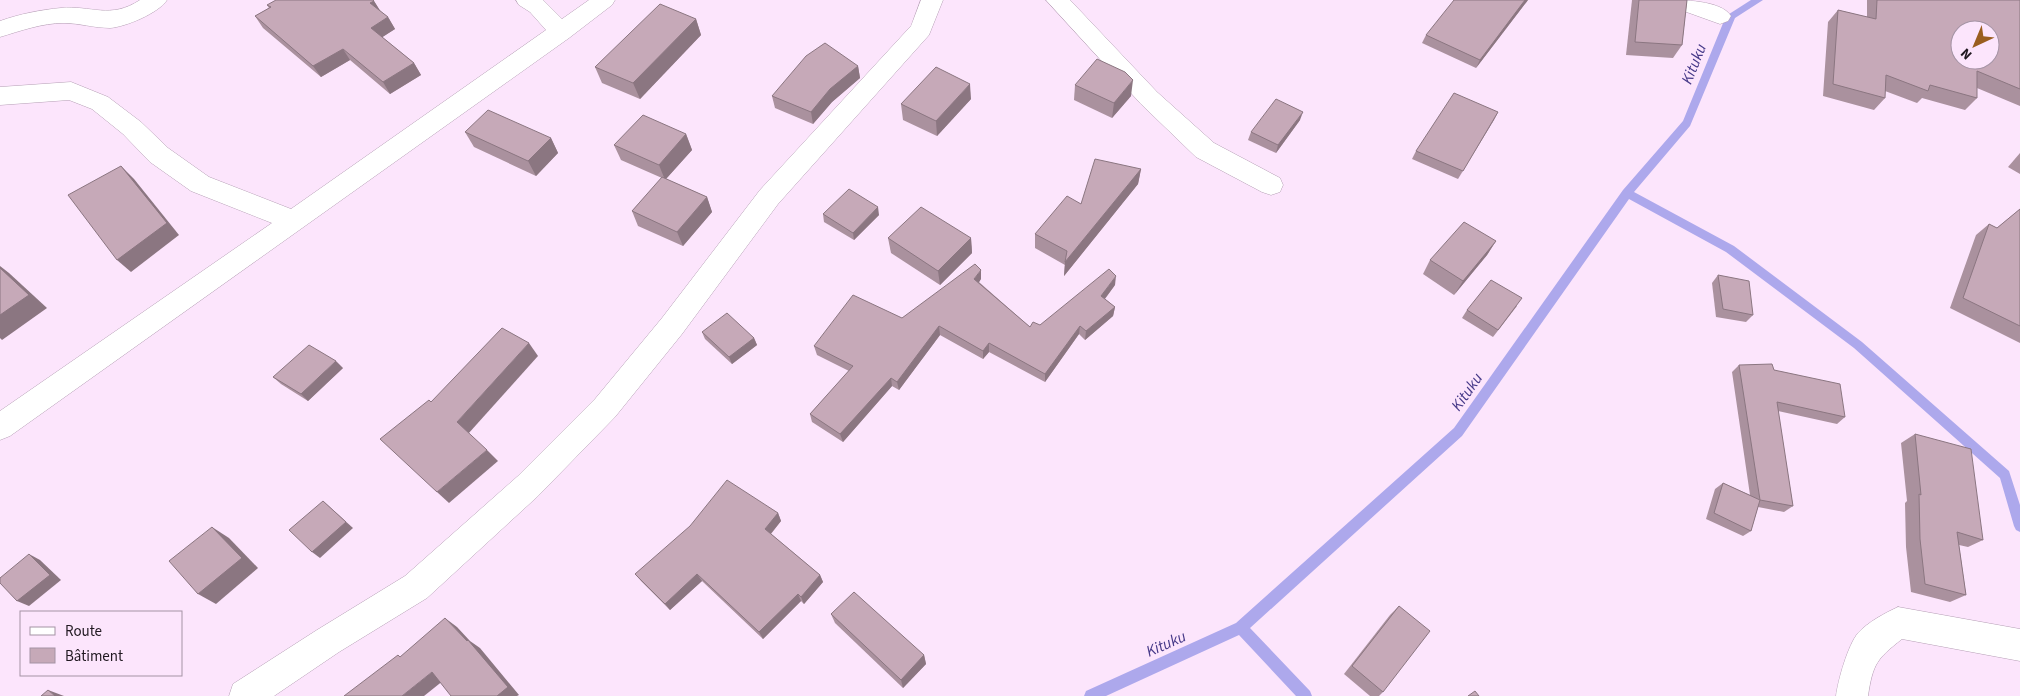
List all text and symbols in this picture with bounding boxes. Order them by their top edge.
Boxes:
north arrow [1950,20,2000,70]
water label: Kituku [1676,40,1712,88]
text: N [1956,43,1977,64]
water label: Kituku [1446,369,1488,415]
legend [20,611,182,676]
text: Route [65,621,102,642]
water label: Kituku [1142,625,1190,663]
text: Bâtiment [65,646,123,667]

